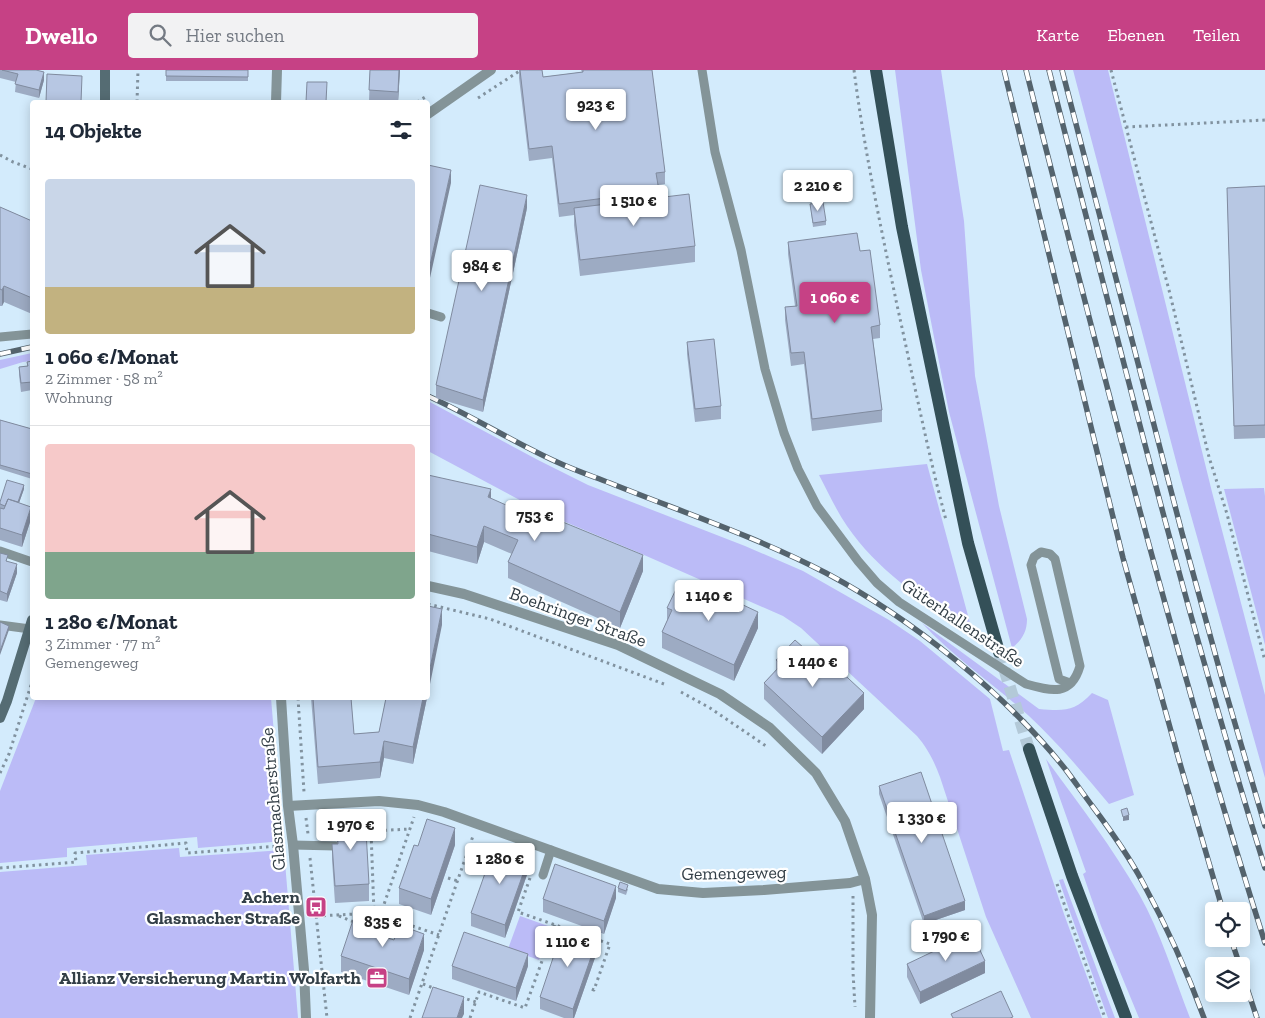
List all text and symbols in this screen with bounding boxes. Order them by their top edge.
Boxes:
search box [128,13,478,58]
text: Dwello [25,21,98,50]
icon: search [146,21,174,49]
text: Hier suchen [186,24,284,47]
text: Karte [1036,24,1079,46]
text: Ebenen [1107,24,1165,46]
text: Teilen [1193,24,1240,46]
pin: 923 € [561,88,631,131]
text: 923 € [577,95,615,114]
icon: filters [387,116,415,144]
text: 14 Objekte [45,118,142,143]
pin: 2 210 € [772,170,864,212]
text: 2 210 € [794,176,842,195]
pin: 1 510 € [588,184,680,227]
text: 1 510 € [611,191,657,210]
icon: home [185,211,275,301]
pin: 984 € [447,250,517,292]
text: 984 € [463,256,501,275]
pin: 1 060 € [789,282,881,324]
text: 1 060 € [811,288,859,307]
text: 1 060 €/Monat [45,344,178,369]
text: 2 Zimmer · 58 m² [45,369,163,388]
text: Wohnung [45,388,112,407]
icon: home [185,477,275,567]
pin: 753 € [500,500,570,542]
text: 753 € [516,506,554,525]
street label: Güterhallenstraße [897,574,1029,672]
pin: 1 140 € [663,580,755,622]
street label: Boehringer Straße [507,582,649,652]
text: 1 140 € [686,586,732,605]
text: 1 280 €/Monat [45,609,177,634]
text: 3 Zimmer · 77 m² [45,634,161,653]
pin: 1 440 € [767,646,859,688]
text: 1 440 € [788,652,838,671]
text: Gemengeweg [45,653,139,672]
street label: Glasmacherstraße [256,727,290,871]
pin: 1 330 € [876,802,968,844]
pin: 1 970 € [305,808,397,851]
text: 1 330 € [898,808,946,827]
text: 1 970 € [327,815,375,834]
pin: 1 280 € [454,842,546,885]
text: 1 280 € [476,849,524,868]
street label: Gemengeweg [681,861,787,885]
place label: Achern Glasmacher Straße [146,886,300,929]
bus stop icon: Achern Glasmacher Straße [304,895,328,919]
map controls [1205,902,1250,1002]
button: locate [1205,902,1250,947]
pin: 835 € [348,906,418,948]
text: 835 € [364,912,402,931]
pin: 1 790 € [900,920,992,962]
pin: 1 110 € [522,926,614,968]
text: 1 790 € [922,926,970,945]
text: 1 110 € [546,932,590,951]
button: layers [1205,957,1250,1002]
office icon: Allianz Versicherung Martin Wolfarth [365,966,389,990]
place label: Allianz Versicherung Martin Wolfarth [59,967,362,989]

